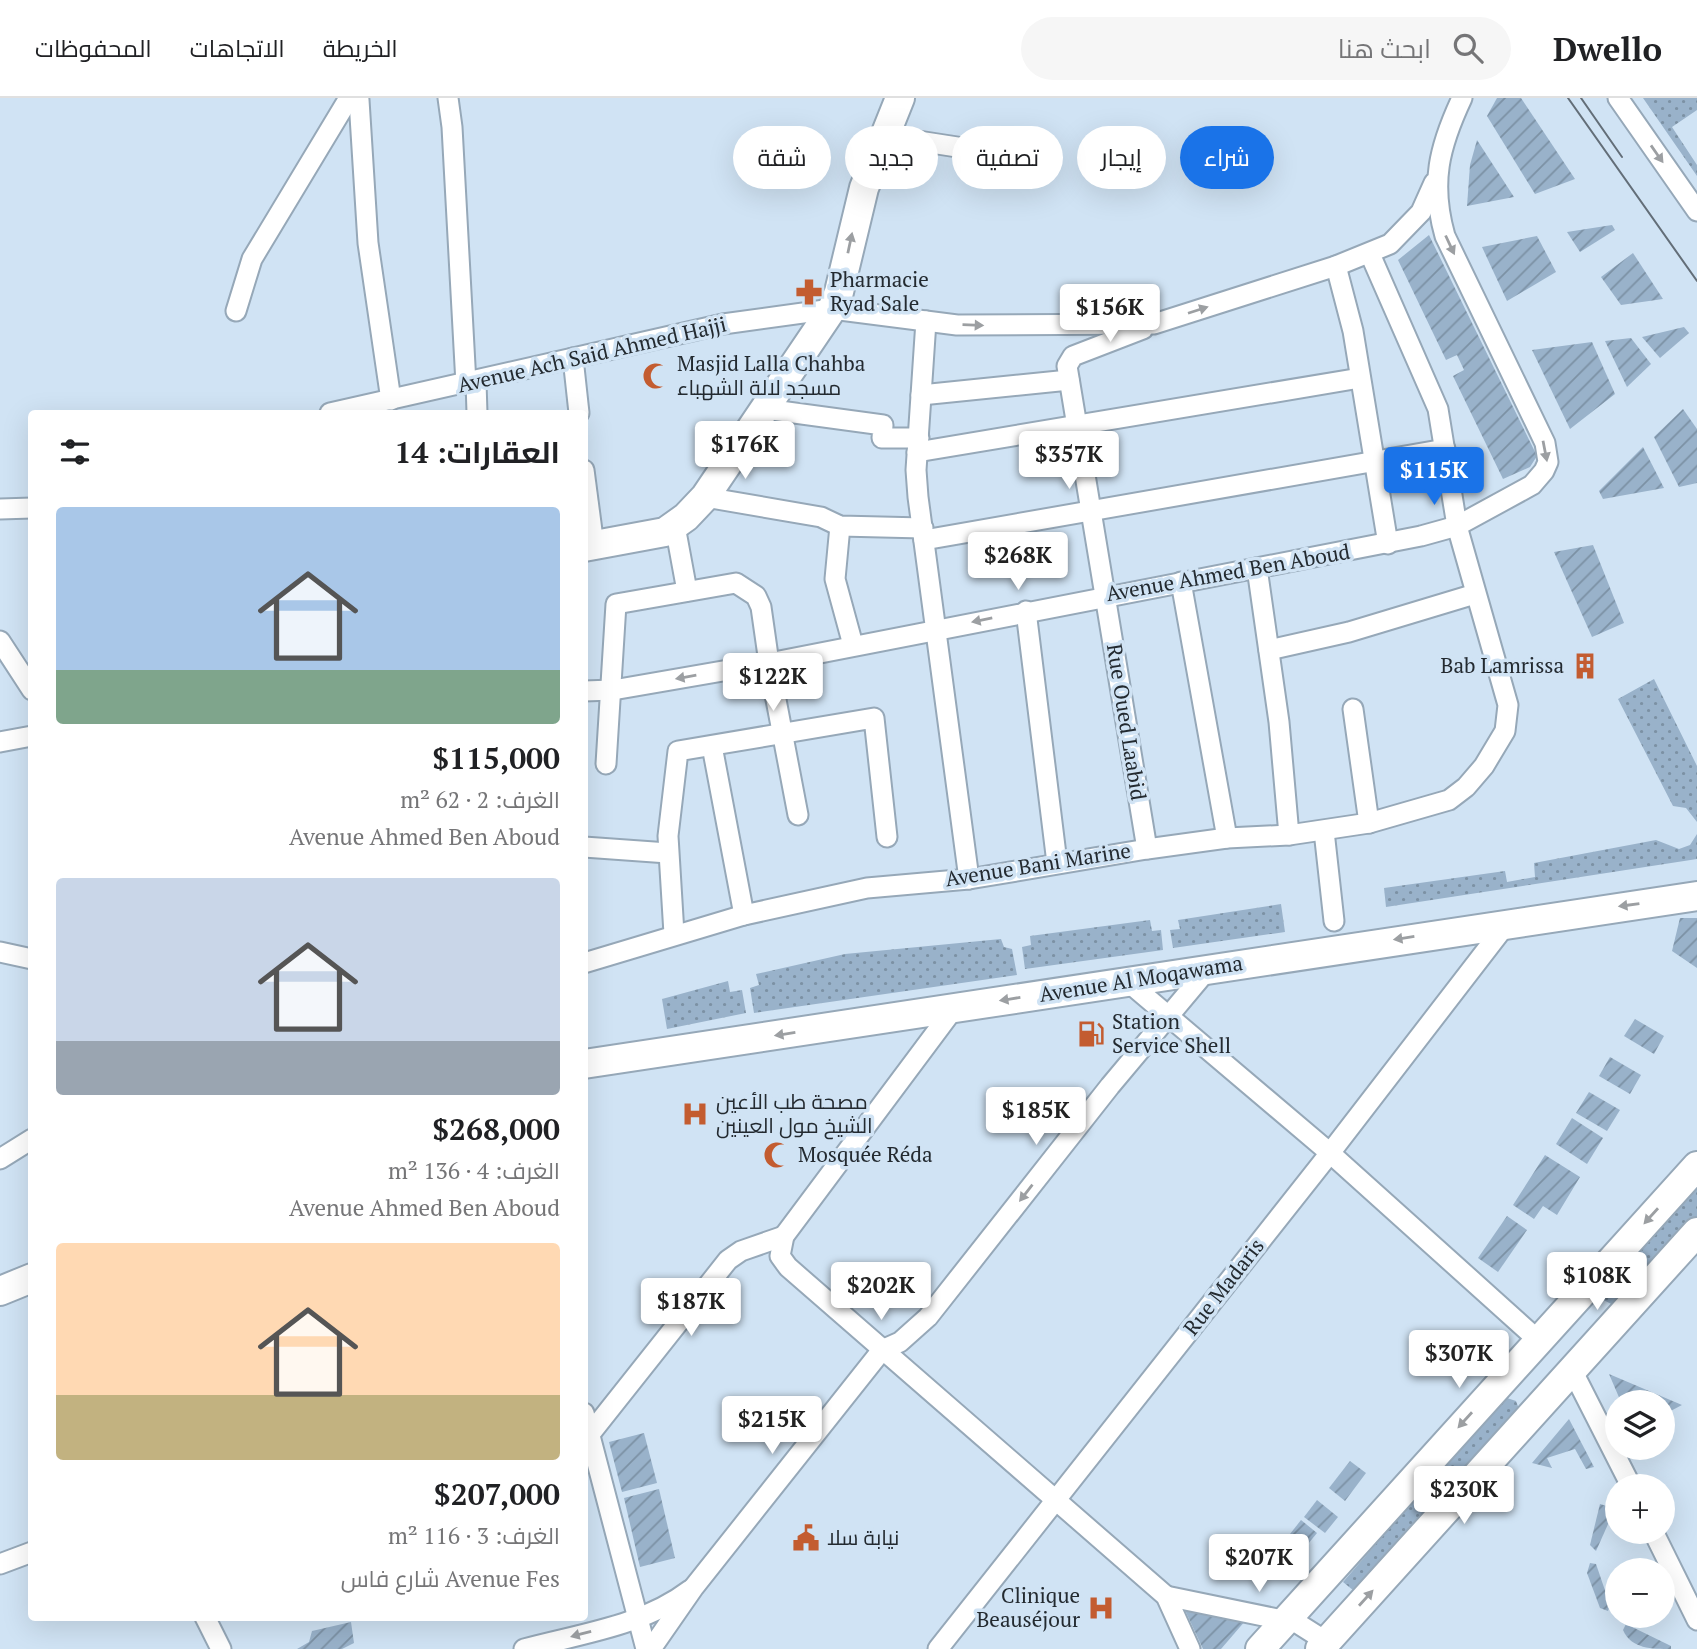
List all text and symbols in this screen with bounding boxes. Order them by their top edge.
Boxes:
search box [1021,17,1511,80]
text: Dwello [1553,27,1662,70]
icon: search [1449,29,1487,67]
text: ابحث هنا [1338,31,1431,65]
text: المحفوظات [35,32,152,64]
text: الاتجاهات [190,32,285,64]
text: الخريطة [323,32,398,64]
chip: شقة [733,126,831,189]
chip: جديد [845,126,938,189]
chip: تصفية [952,126,1063,189]
chip: إيجار [1077,126,1166,189]
chip: شراء [1180,126,1274,189]
one-way arrow [1650,145,1664,163]
one-way arrow [845,232,856,254]
one-way arrow [1444,235,1456,255]
place label: Pharmacie Ryad Sale [830,265,929,317]
pharmacy icon: Pharmacie Ryad Sale [794,277,824,307]
pin: $156K [1061,285,1159,344]
text: $156K [1076,291,1144,322]
one-way arrow [1188,304,1209,315]
street label: Avenue Ach Said Ahmed Hajji [455,309,729,399]
one-way arrow [962,320,984,331]
place label: Masjid Lalla Chahba مسجد لالة الشهباء [677,349,866,401]
mosque icon: Masjid Lalla Chahba مسجد لالة الشهباء [641,361,671,391]
pin: $176K [696,422,794,481]
text: $176K [711,428,779,459]
text: العقارات: 14 [394,432,560,472]
pin: $357K [1020,432,1118,491]
icon: filters [56,433,94,471]
text: $357K [1035,438,1103,469]
one-way arrow [1540,440,1551,462]
pin: $115K [1385,448,1483,507]
text: $115K [1400,454,1468,485]
pin: $268K [969,532,1067,592]
street label: Avenue Ahmed Ben Aboud [1104,537,1352,607]
text: $268K [984,539,1052,570]
icon: home [245,553,371,679]
one-way arrow [971,615,993,626]
street label: Rue Oued Laabid [1101,642,1153,802]
place label: Bab Lamrissa [1440,651,1564,679]
building icon: Bab Lamrissa [1570,651,1600,681]
pin: $122K [724,654,822,713]
text: $122K [739,660,807,691]
one-way arrow [675,672,697,683]
text: $115,000 [432,738,560,778]
text: الغرف: 2 · 62 m² [400,784,560,815]
text: Avenue Ahmed Ben Aboud [289,821,560,852]
street label: Avenue Bani Marine [943,836,1133,893]
one-way arrow [1618,900,1640,911]
icon: home [245,924,371,1050]
one-way arrow [1393,933,1415,944]
street label: Avenue Al Moqawama [1037,948,1245,1008]
one-way arrow [999,994,1021,1005]
place label: Station Service Shell [1112,1007,1231,1059]
fuel station icon: Station Service Shell [1076,1019,1106,1049]
one-way arrow [774,1029,796,1040]
place label: مصحة طب الأعين الشيخ مول العينين [716,1087,873,1140]
pin: $185K [987,1088,1085,1147]
text: $185K [1002,1094,1070,1125]
hospital icon: مصحة طب الأعين الشيخ مول العينين [680,1099,710,1129]
text: $268,000 [432,1109,560,1149]
mosque icon: Mosquée Réda [762,1140,792,1170]
place label: Mosquée Réda [798,1140,933,1168]
text: الغرف: 4 · 136 m² [388,1155,560,1186]
one-way arrow [1018,1183,1033,1201]
text: Avenue Ahmed Ben Aboud [289,1192,560,1223]
one-way arrow [1643,1207,1659,1225]
street label: Rue Madaris [1177,1232,1270,1341]
pin: $108K [1548,1252,1646,1312]
text: $108K [1563,1259,1631,1290]
pin: $202K [832,1262,930,1322]
text: $202K [847,1269,915,1300]
pin: $187K [642,1278,740,1338]
text: $187K [657,1285,725,1316]
icon: home [245,1289,371,1415]
pin: $307K [1410,1330,1508,1390]
text: $307K [1425,1337,1493,1368]
map controls [1605,1390,1675,1628]
button: layers [1605,1390,1675,1460]
pin: $215K [723,1396,821,1456]
text: $215K [738,1403,806,1434]
one-way arrow [1457,1411,1473,1429]
pin: $230K [1415,1466,1513,1526]
text: $230K [1430,1473,1498,1504]
text: $207,000 [434,1474,560,1514]
button: + [1605,1474,1675,1544]
text: الغرف: 3 · 116 m² [388,1520,560,1551]
public building icon: نيابة سلا [791,1523,821,1553]
place label: نيابة سلا [827,1523,899,1551]
pin: $207K [1210,1534,1308,1594]
text: $207K [1225,1541,1293,1572]
button: − [1605,1558,1675,1628]
text: Avenue Fes شارع فاس [341,1563,560,1594]
place label: Clinique Beauséjour [976,1581,1080,1633]
one-way arrow [1358,1589,1374,1607]
hospital icon: Clinique Beauséjour [1086,1593,1116,1623]
one-way arrow [570,1629,591,1639]

